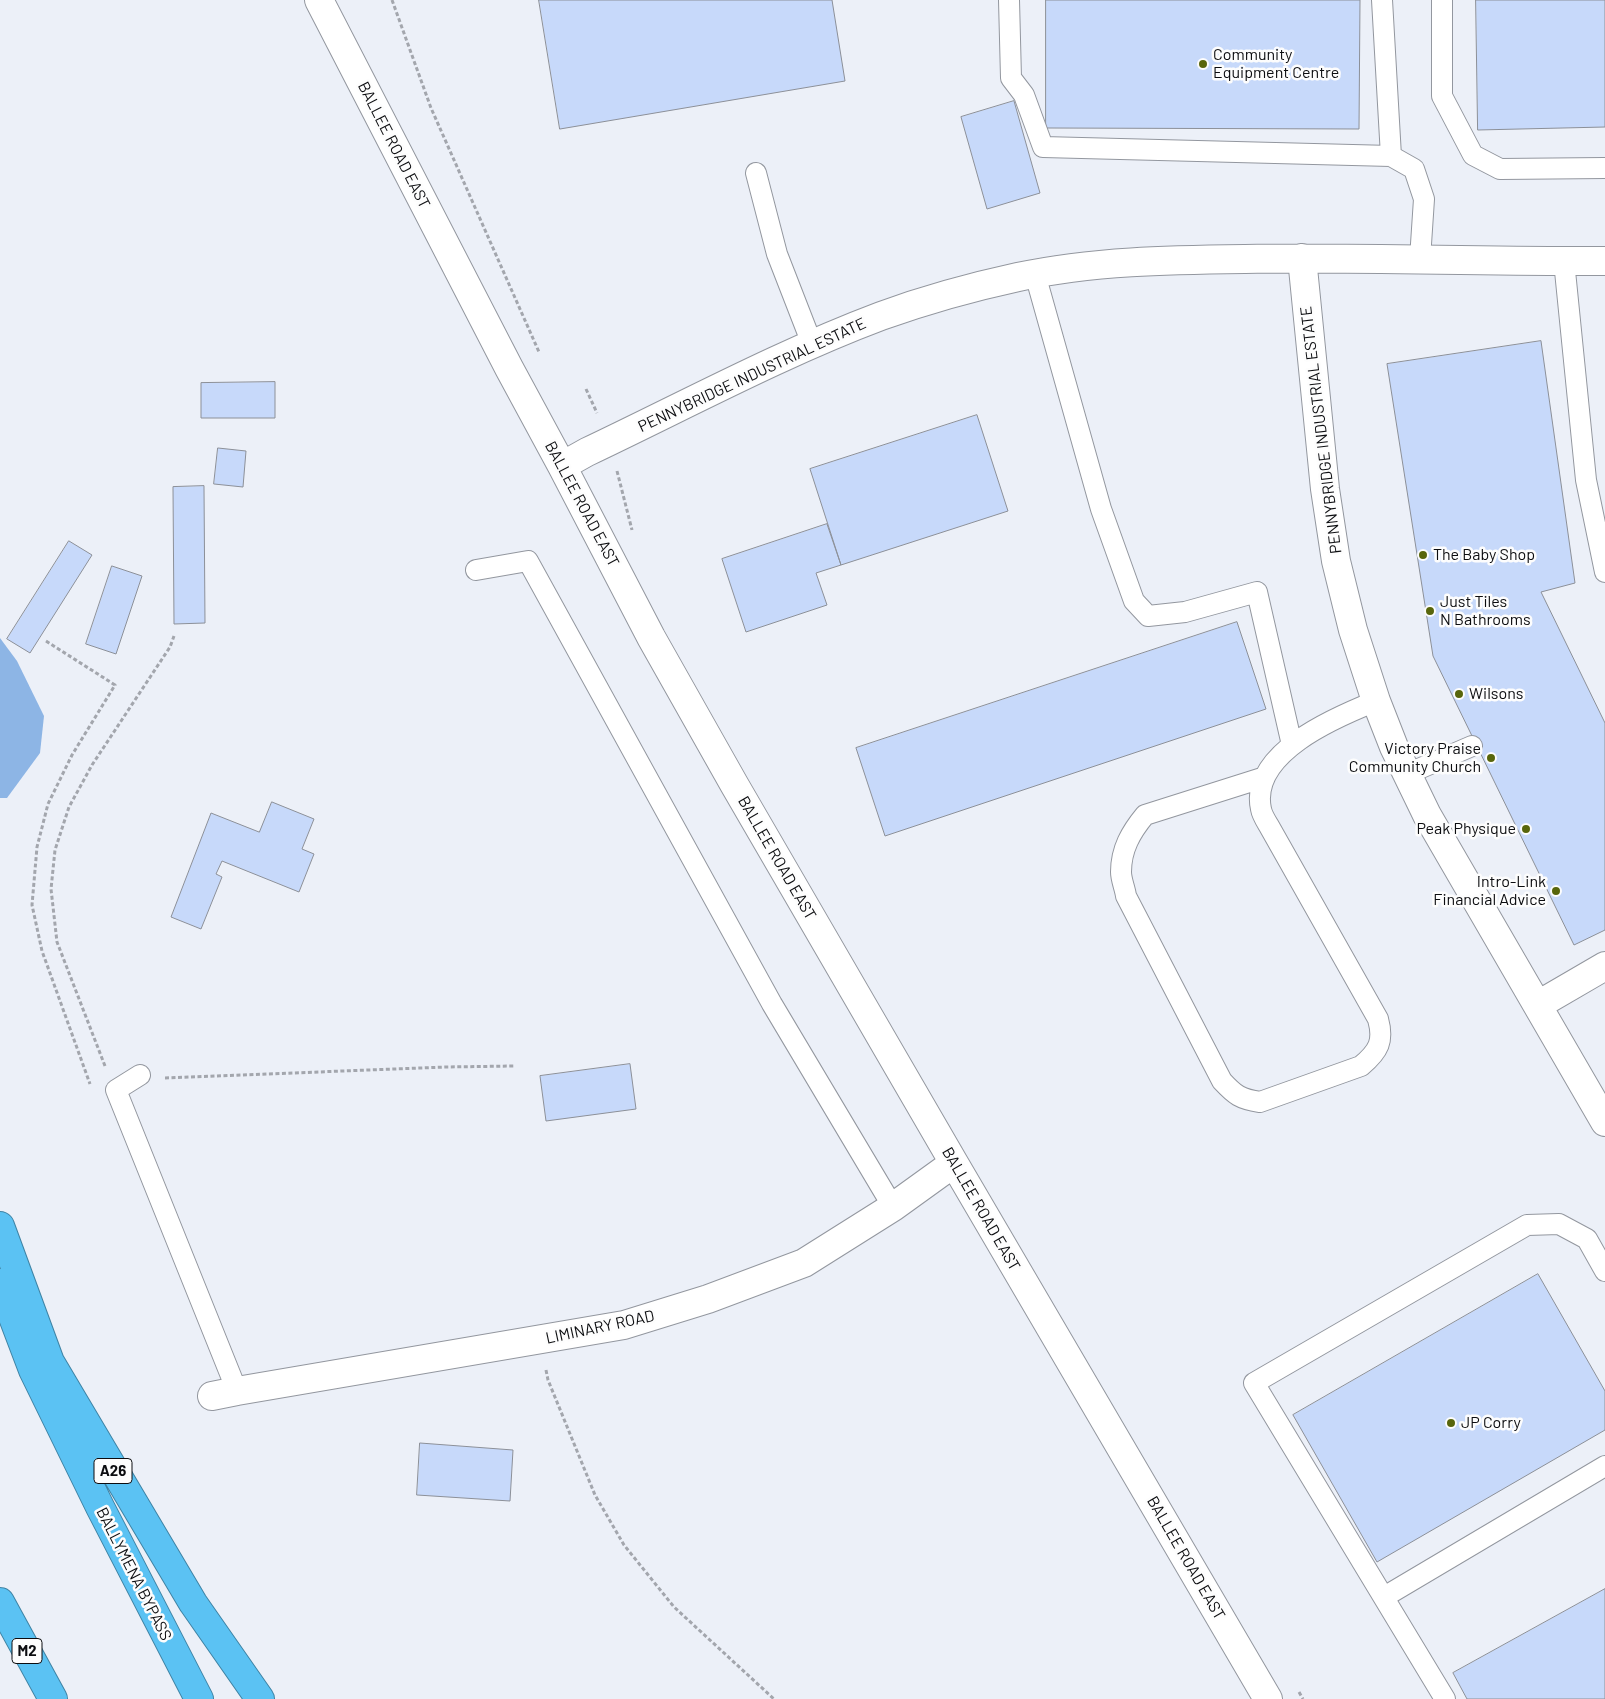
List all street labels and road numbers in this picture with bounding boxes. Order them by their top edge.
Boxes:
street label: BALLEE ROAD EAST [354,78,434,212]
street label: PENNYBRIDGE INDUSTRIAL ESTATE [1296,305,1346,555]
street label: PENNYBRIDGE INDUSTRIAL ESTATE [635,314,869,436]
street label: BALLEE ROAD EAST [541,438,623,570]
street label: BALLEE ROAD EAST [734,793,820,923]
street label: BALLEE ROAD EAST [938,1144,1024,1274]
street label: LIMINARY ROAD [544,1306,656,1348]
road number: A26 [94,1458,132,1484]
street label: BALLEE ROAD EAST [1143,1493,1229,1623]
street label: BALLYMENA BYPASS [92,1504,176,1644]
road number: M2 [12,1638,42,1664]

